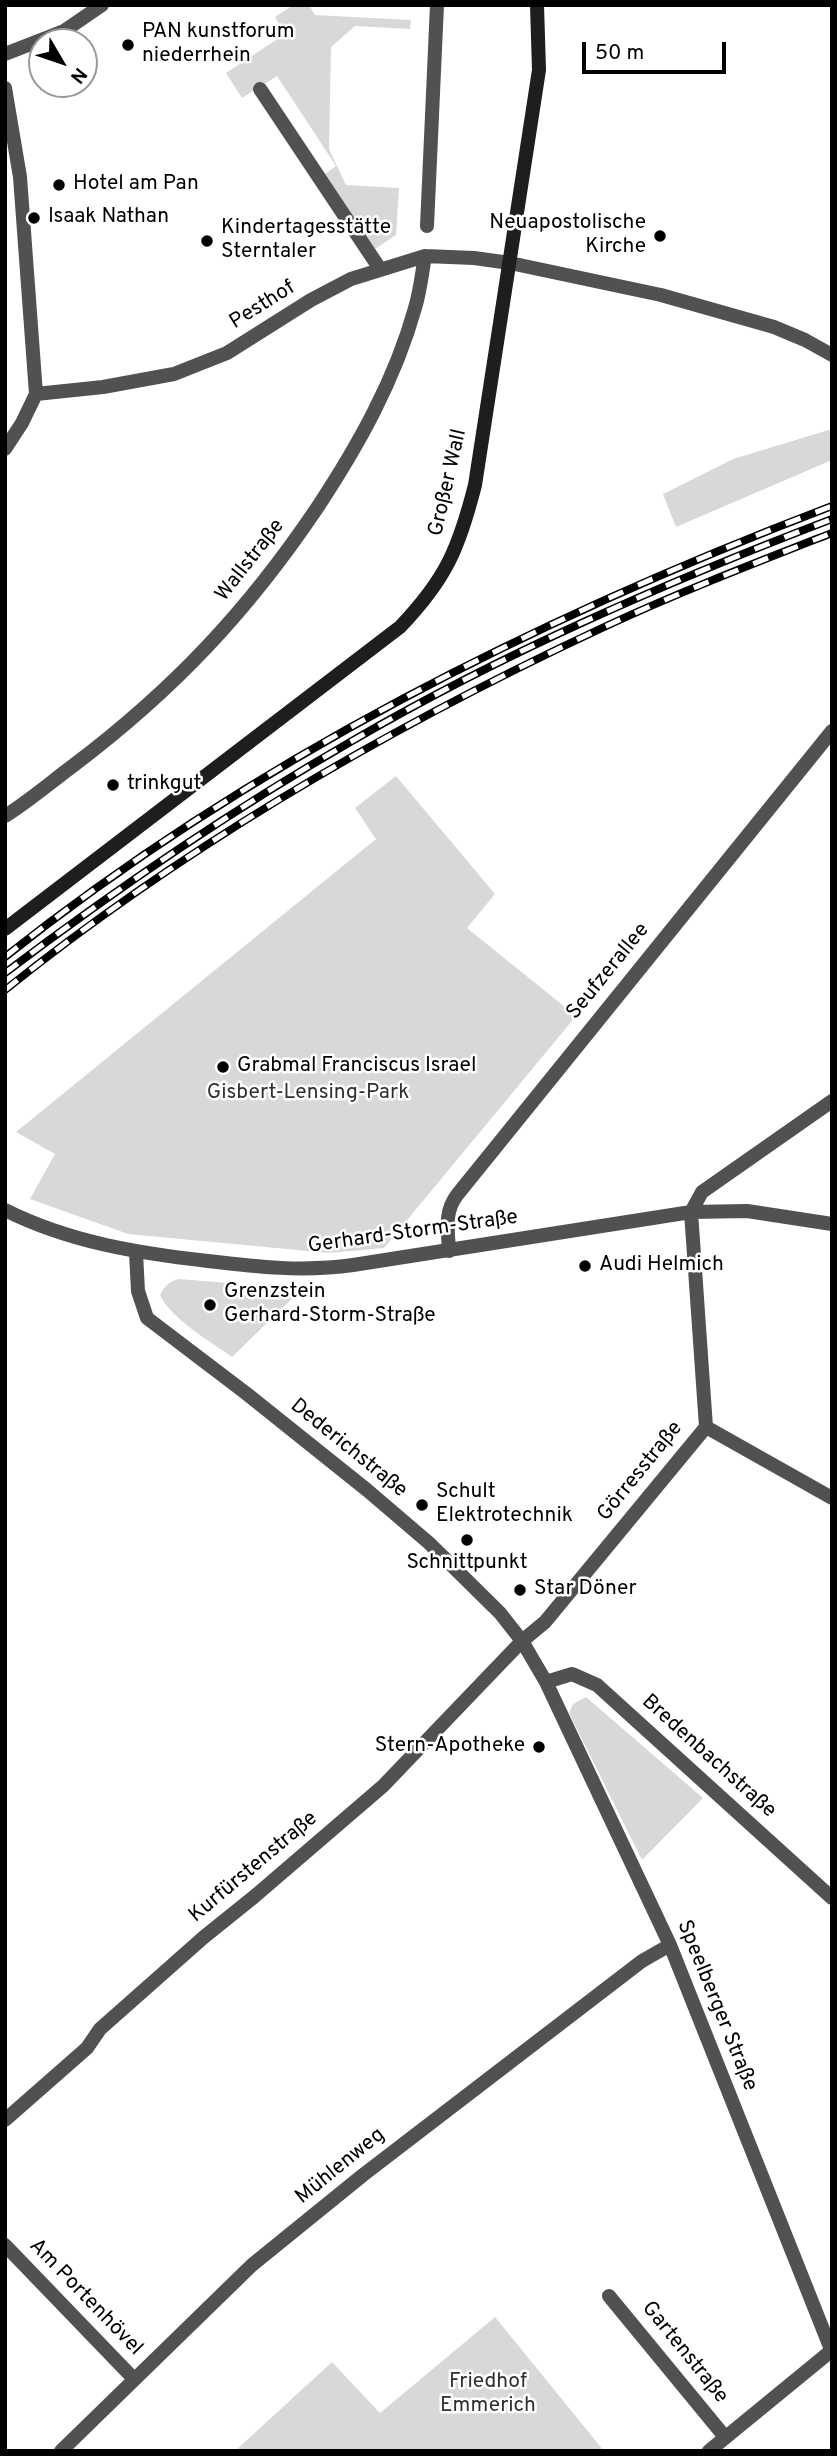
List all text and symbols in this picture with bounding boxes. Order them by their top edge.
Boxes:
place label: PAN kunstforum niederrhein [142,20,295,70]
north arrow [28,28,98,98]
scale bar [585,28,728,72]
marker: PAN kunstforum niederrhein [120,37,136,53]
text: 50 m [595,40,644,67]
text: N [64,62,91,88]
place label: Hotel am Pan [73,172,199,198]
marker: Hotel am Pan [51,177,67,193]
place label: Isaak Nathan [48,205,169,231]
marker: Isaak Nathan [26,210,42,226]
place label: Neuapostolische Kirche [489,211,646,261]
place label: Kindertagesstätte Sterntaler [221,216,391,266]
marker: Neuapostolische Kirche [652,228,668,244]
marker: Kindertagesstätte Sterntaler [199,233,215,249]
street label: Pesthof [226,276,300,336]
street label: Großer Wall [424,427,474,539]
street label: Wallstraße [211,515,291,607]
place label: trinkgut [127,772,201,798]
marker: trinkgut [105,777,121,793]
street label: Seufzerallee [562,919,656,1025]
place label: Grabmal Franciscus Israel [237,1054,476,1080]
marker: Grabmal Franciscus Israel [215,1059,231,1075]
park label: Gisbert-Lensing-Park [207,1081,409,1107]
street label: Gerhard-Storm-Straße [306,1206,520,1260]
place label: Audi Helmich [599,1253,724,1279]
marker: Audi Helmich [577,1258,593,1274]
place label: Grenzstein Gerhard-Storm-Straße [224,1280,436,1330]
marker: Grenzstein Gerhard-Storm-Straße [202,1297,218,1313]
street label: Dederichstraße [284,1394,412,1504]
street label: Görresstraße [593,1417,689,1527]
place label: Schult Elektrotechnik [436,1480,573,1530]
marker: Schult Elektrotechnik [414,1497,430,1513]
marker: Schnittpunkt [459,1532,475,1548]
place label: Schnittpunkt [406,1551,528,1577]
place label: Star Döner [534,1577,637,1603]
marker: Star Döner [512,1582,528,1598]
street label: Bredenbachstraße [635,1690,781,1824]
place label: Stern-Apotheke [375,1734,525,1760]
marker: Stern-Apotheke [531,1739,547,1755]
street label: Kurfürstenstraße [185,1807,323,1929]
street label: Speelberger Straße [670,1917,762,2095]
street label: Mühlenweg [291,2123,391,2211]
street label: Am Portenhövel [23,2234,147,2362]
street label: Gartenstraße [635,2297,733,2409]
park label: Friedhof Emmerich [440,2370,536,2420]

